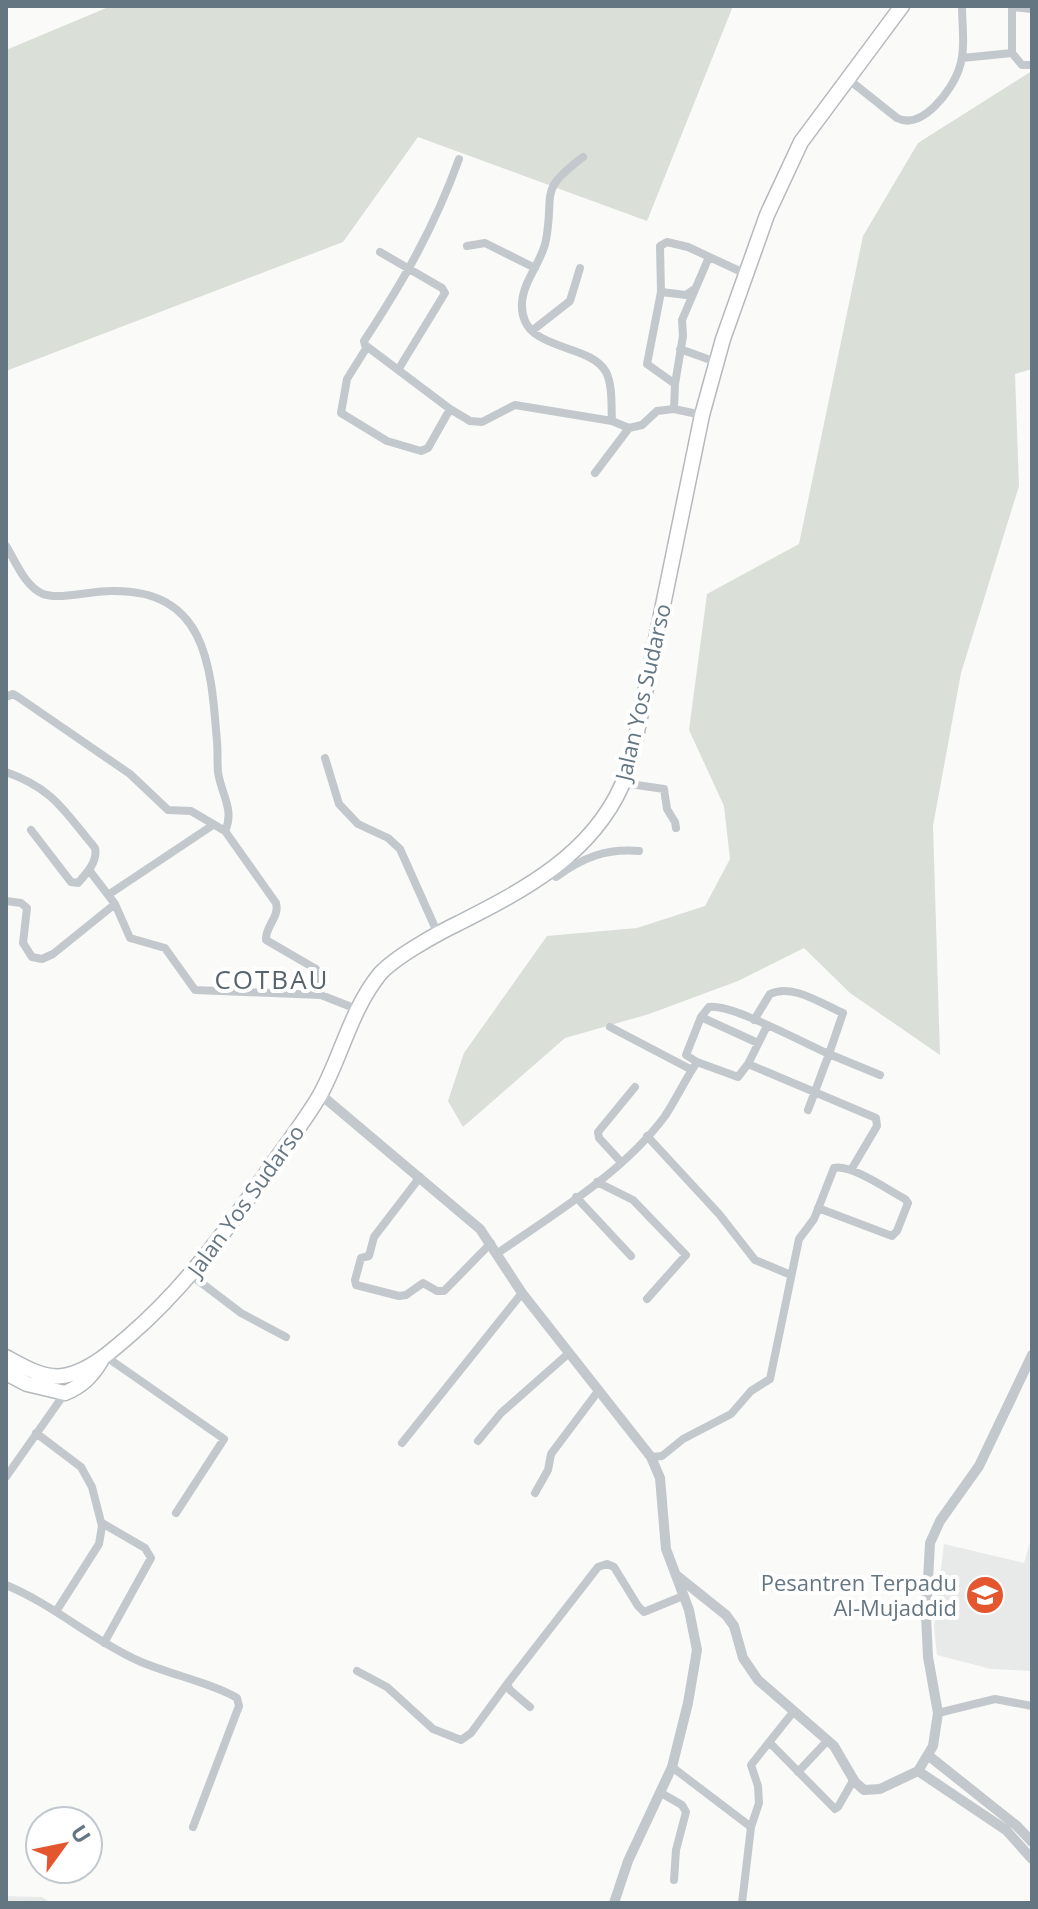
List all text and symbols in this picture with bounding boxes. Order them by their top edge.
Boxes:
street label: Jalan Yos Sudarso [607,601,677,785]
district label: COTBAU [214,961,330,997]
street label: Jalan Yos Sudarso [179,1118,310,1284]
place label: Pesantren Terpadu Al-Mujaddid [761,1567,957,1622]
school or university icon: Pesantren Terpadu Al-Mujaddid [964,1574,1006,1616]
north arrow [24,1805,104,1885]
text: U [65,1818,99,1849]

